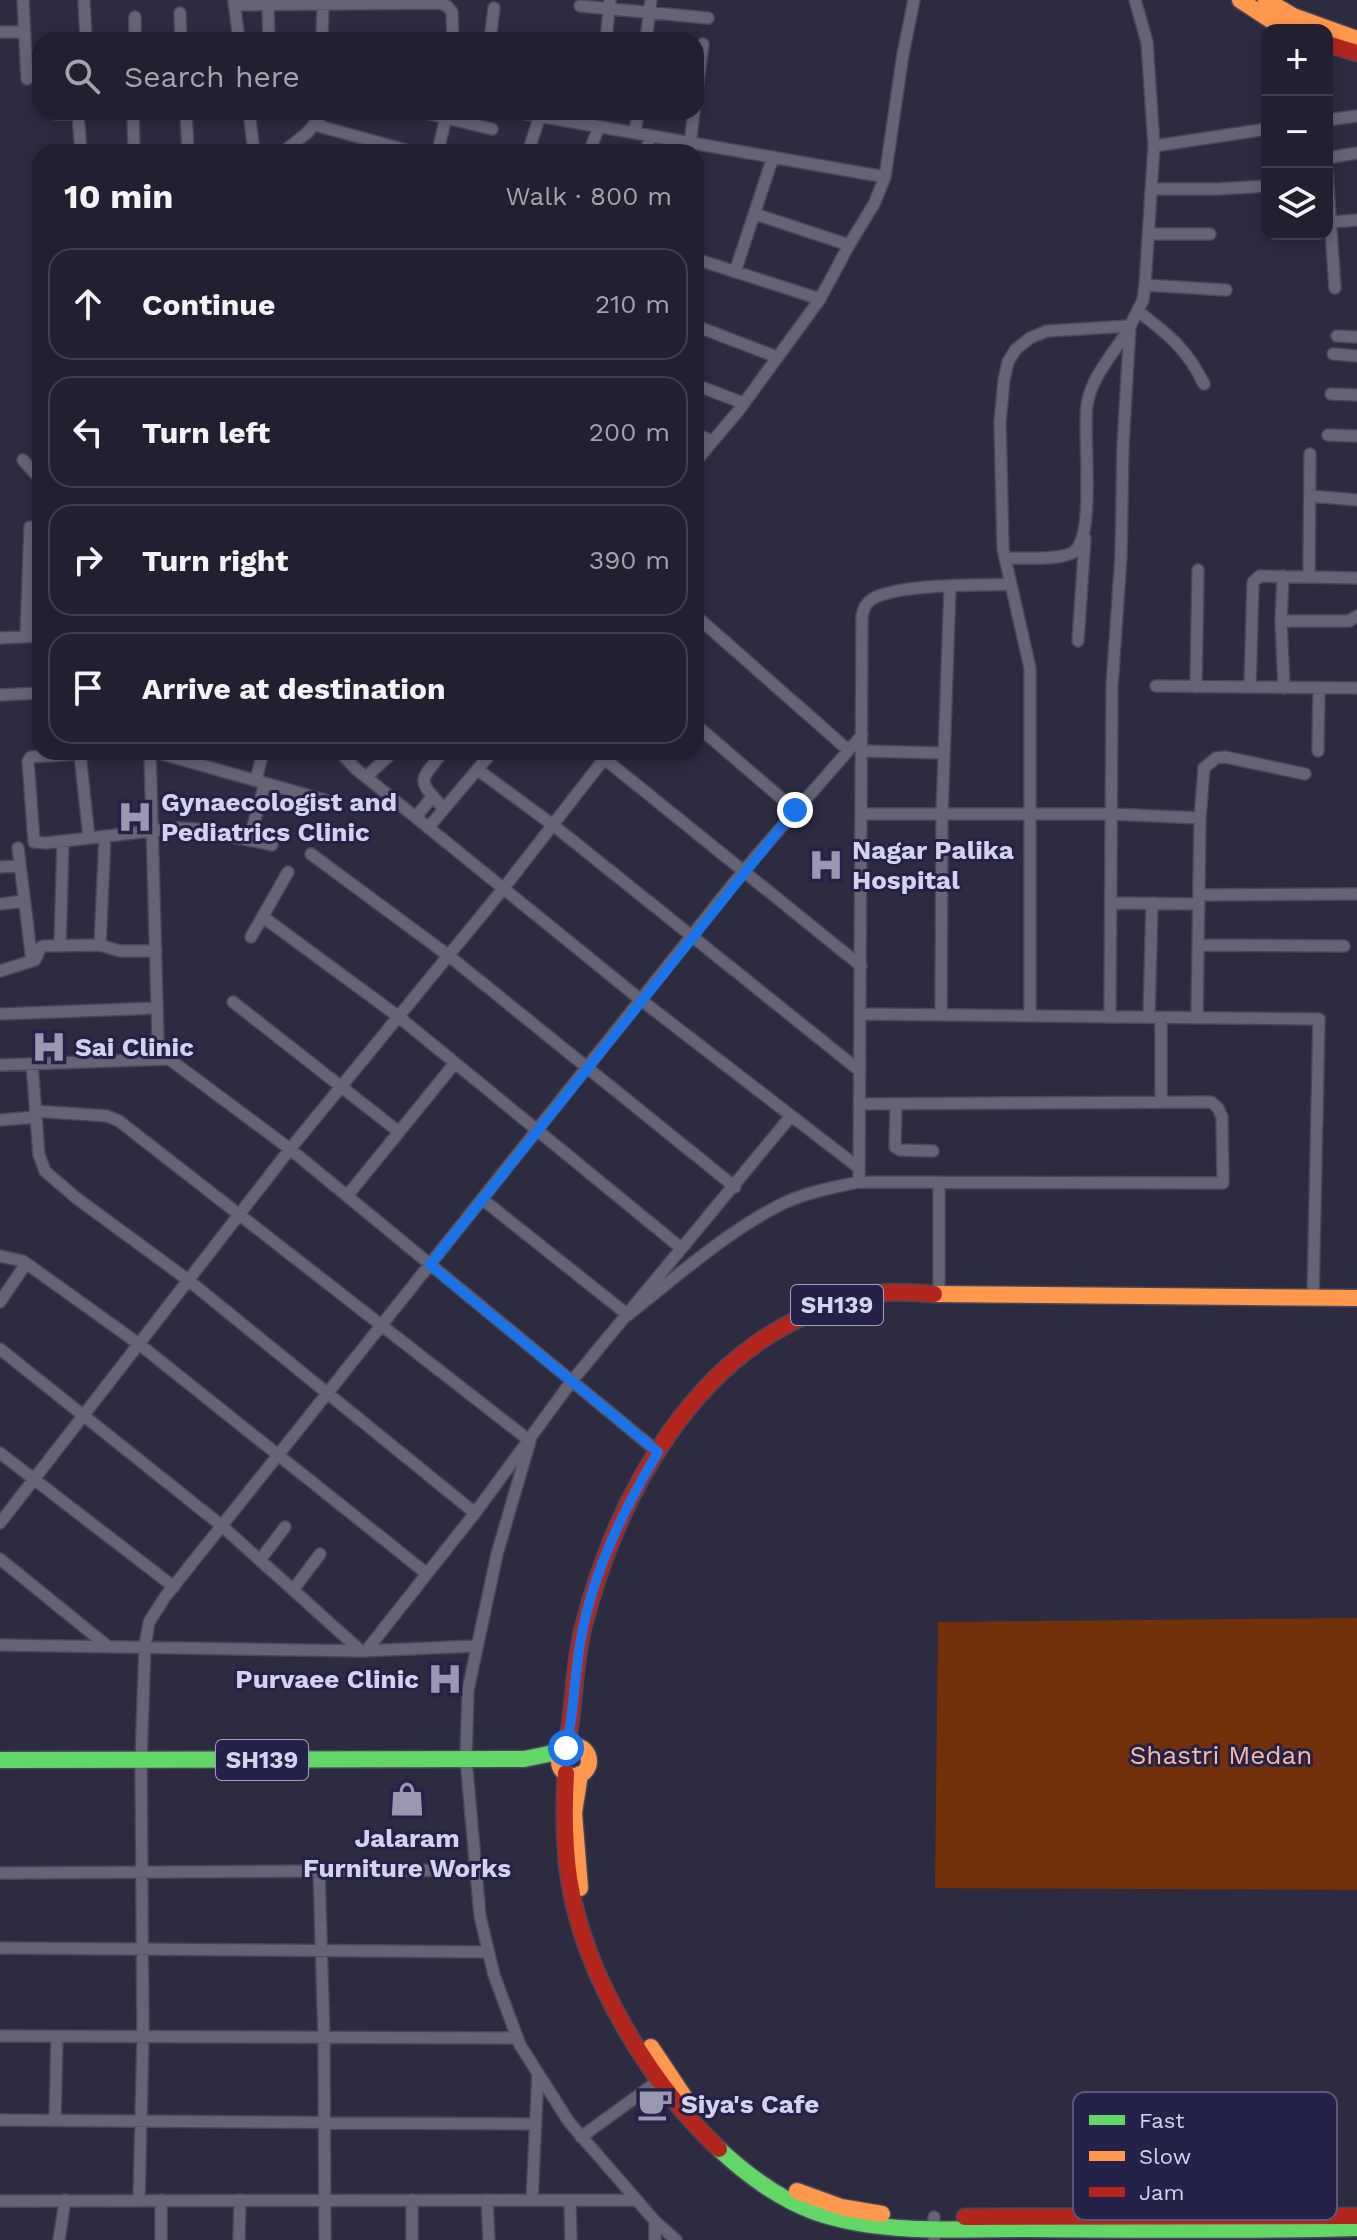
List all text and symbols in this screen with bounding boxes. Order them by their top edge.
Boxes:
map controls [1261,24,1333,240]
button: + [1261,24,1333,96]
search box [32,32,704,120]
icon: search [60,54,104,98]
text: Search here [124,59,300,94]
button: − [1261,96,1333,168]
button: layers [1261,168,1333,240]
text: 10 min [64,176,173,216]
text: Walk · 800 m [506,181,672,211]
icon: ahead [66,282,110,326]
text: Continue [142,287,275,322]
text: 210 m [595,289,670,319]
icon: left [66,410,110,454]
text: Turn left [142,415,270,450]
text: 200 m [589,417,670,447]
icon: right [66,538,110,582]
text: Turn right [142,543,288,578]
text: 390 m [589,545,670,575]
icon: arrive [66,666,110,710]
text: Arrive at destination [142,671,446,706]
place label: Gynaecologist and Pediatrics Clinic [161,787,397,847]
route end [777,792,813,828]
hospital icon: Gynaecologist and Pediatrics Clinic [116,798,154,836]
place label: Nagar Palika Hospital [852,835,1014,895]
hospital icon: Nagar Palika Hospital [807,846,845,884]
hospital icon: Sai Clinic [30,1028,68,1066]
place label: Sai Clinic [75,1032,194,1062]
road number: SH139 [791,1285,883,1325]
hospital icon: Purvaee Clinic [426,1660,464,1698]
place label: Purvaee Clinic [235,1664,419,1694]
route start [548,1730,584,1766]
road number: SH139 [216,1740,308,1780]
park label: Shastri Medan [1130,1740,1312,1770]
shop icon: Jalaram Furniture Works [388,1780,426,1818]
place label: Jalaram Furniture Works [303,1823,511,1883]
cafe icon: Siya's Cafe [636,2085,674,2123]
place label: Siya's Cafe [681,2089,819,2119]
legend [1073,2092,1337,2220]
text: Fast [1139,2108,1185,2133]
text: Slow [1139,2144,1191,2169]
text: Jam [1139,2180,1184,2205]

